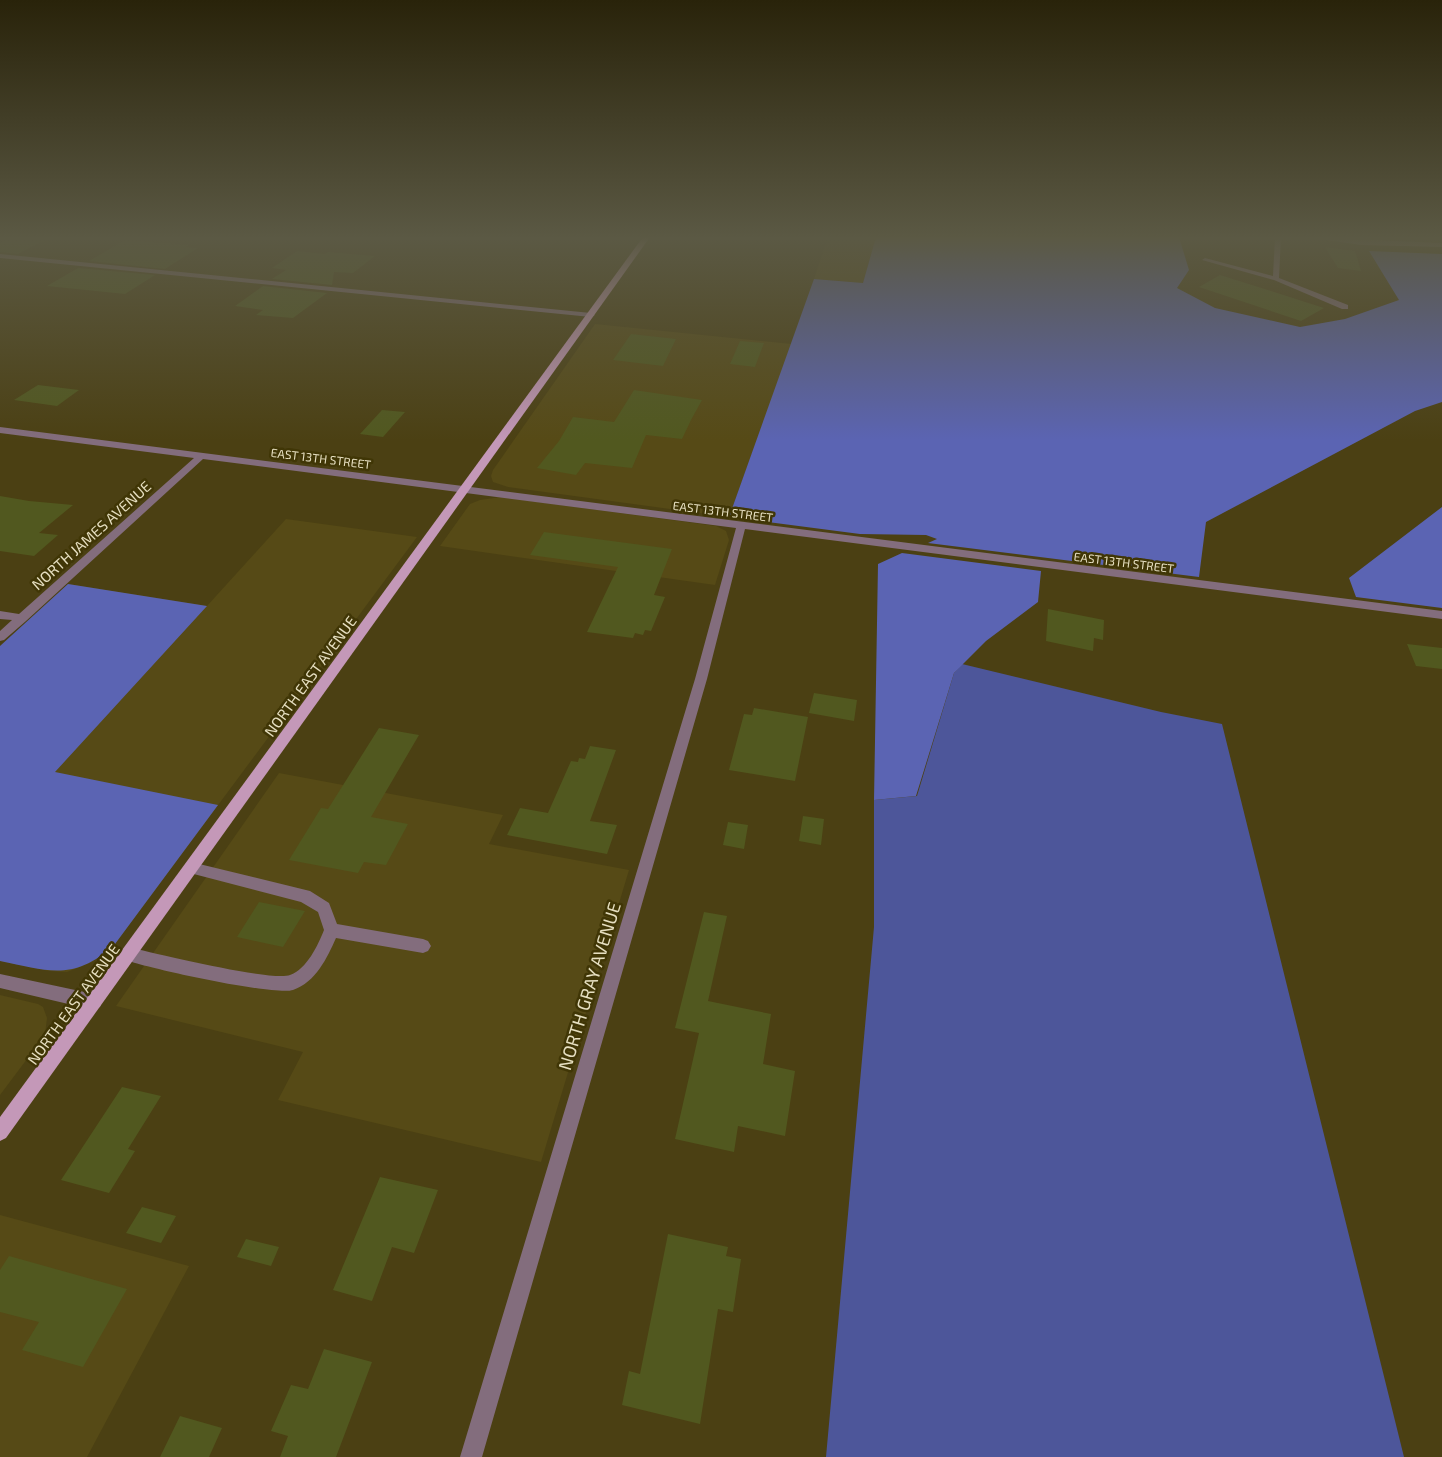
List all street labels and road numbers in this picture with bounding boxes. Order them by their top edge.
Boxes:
street label: EAST 13TH STREET [270,445,372,471]
street label: NORTH JAMES AVENUE [28,477,154,593]
street label: EAST 13TH STREET [672,498,774,524]
street label: EAST 13TH STREET [1073,549,1175,575]
street label: NORTH EAST AVENUE [260,612,360,740]
street label: NORTH GRAY AVENUE [553,899,625,1073]
street label: NORTH EAST AVENUE [23,940,123,1068]

